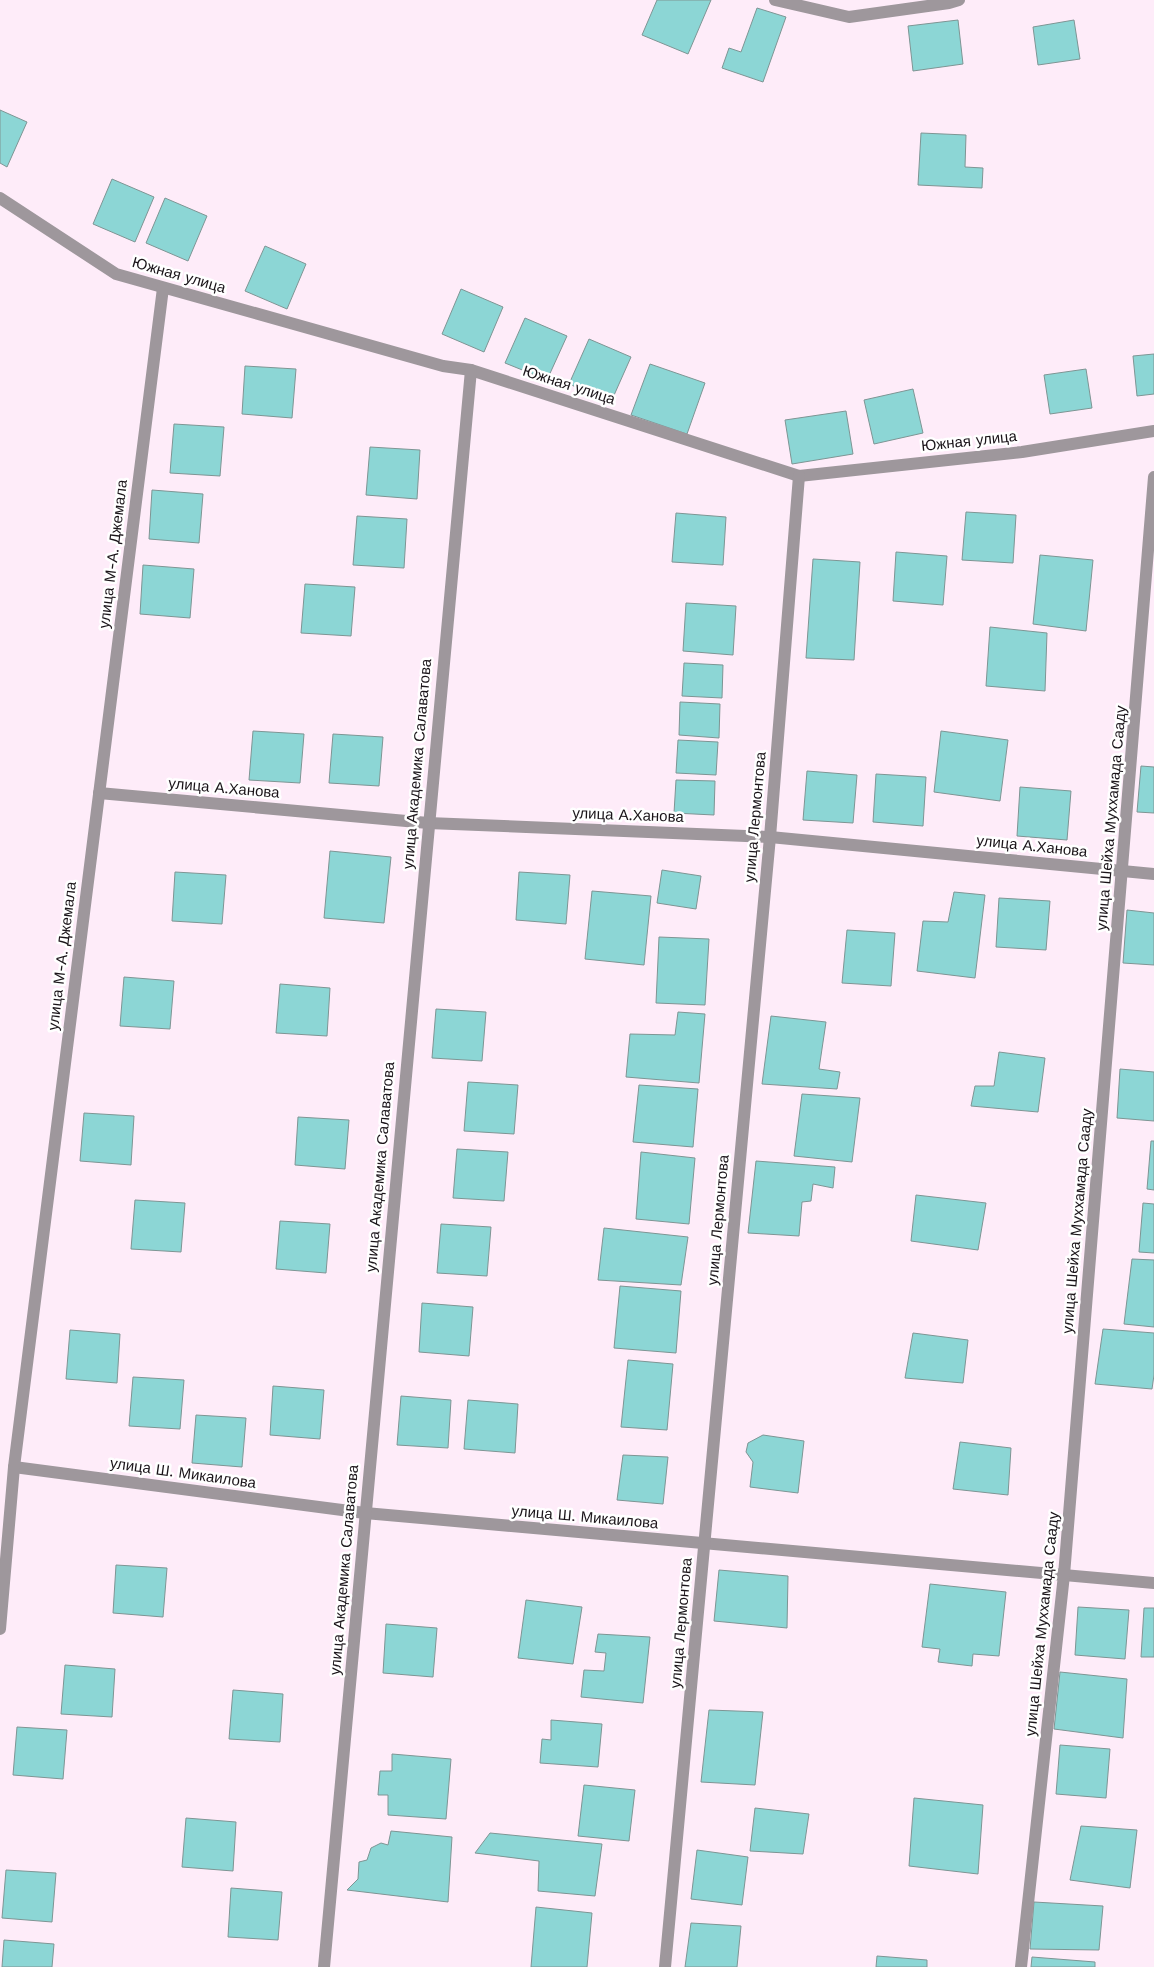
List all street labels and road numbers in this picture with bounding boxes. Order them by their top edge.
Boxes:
street label: Южная улица [130,253,228,297]
street label: Южная улица [520,362,618,409]
street label: Южная улица [920,427,1018,455]
street label: улица М-А. Джемала [95,478,131,629]
street label: улица Академика Салаватова [399,657,435,870]
street label: улица Шейха Муххамада Сааду [1092,704,1130,931]
street label: улица Лермонтова [740,750,770,883]
street label: улица А.Ханова [168,774,281,802]
street label: улица А.Ханова [572,804,685,826]
street label: улица А.Ханова [976,831,1089,861]
street label: улица М-А. Джемала [44,880,80,1031]
street label: улица Академика Салаватова [362,1060,398,1273]
street label: улица Шейха Муххамада Сааду [1058,1107,1096,1334]
street label: улица Лермонтова [703,1153,733,1286]
street label: улица Ш. Микаилова [109,1454,258,1492]
street label: улица Академика Салаватова [326,1463,362,1676]
street label: улица Ш. Микаилова [511,1502,660,1532]
street label: улица Шейха Муххамада Сааду [1021,1510,1063,1737]
street label: улица Лермонтова [666,1556,696,1689]

